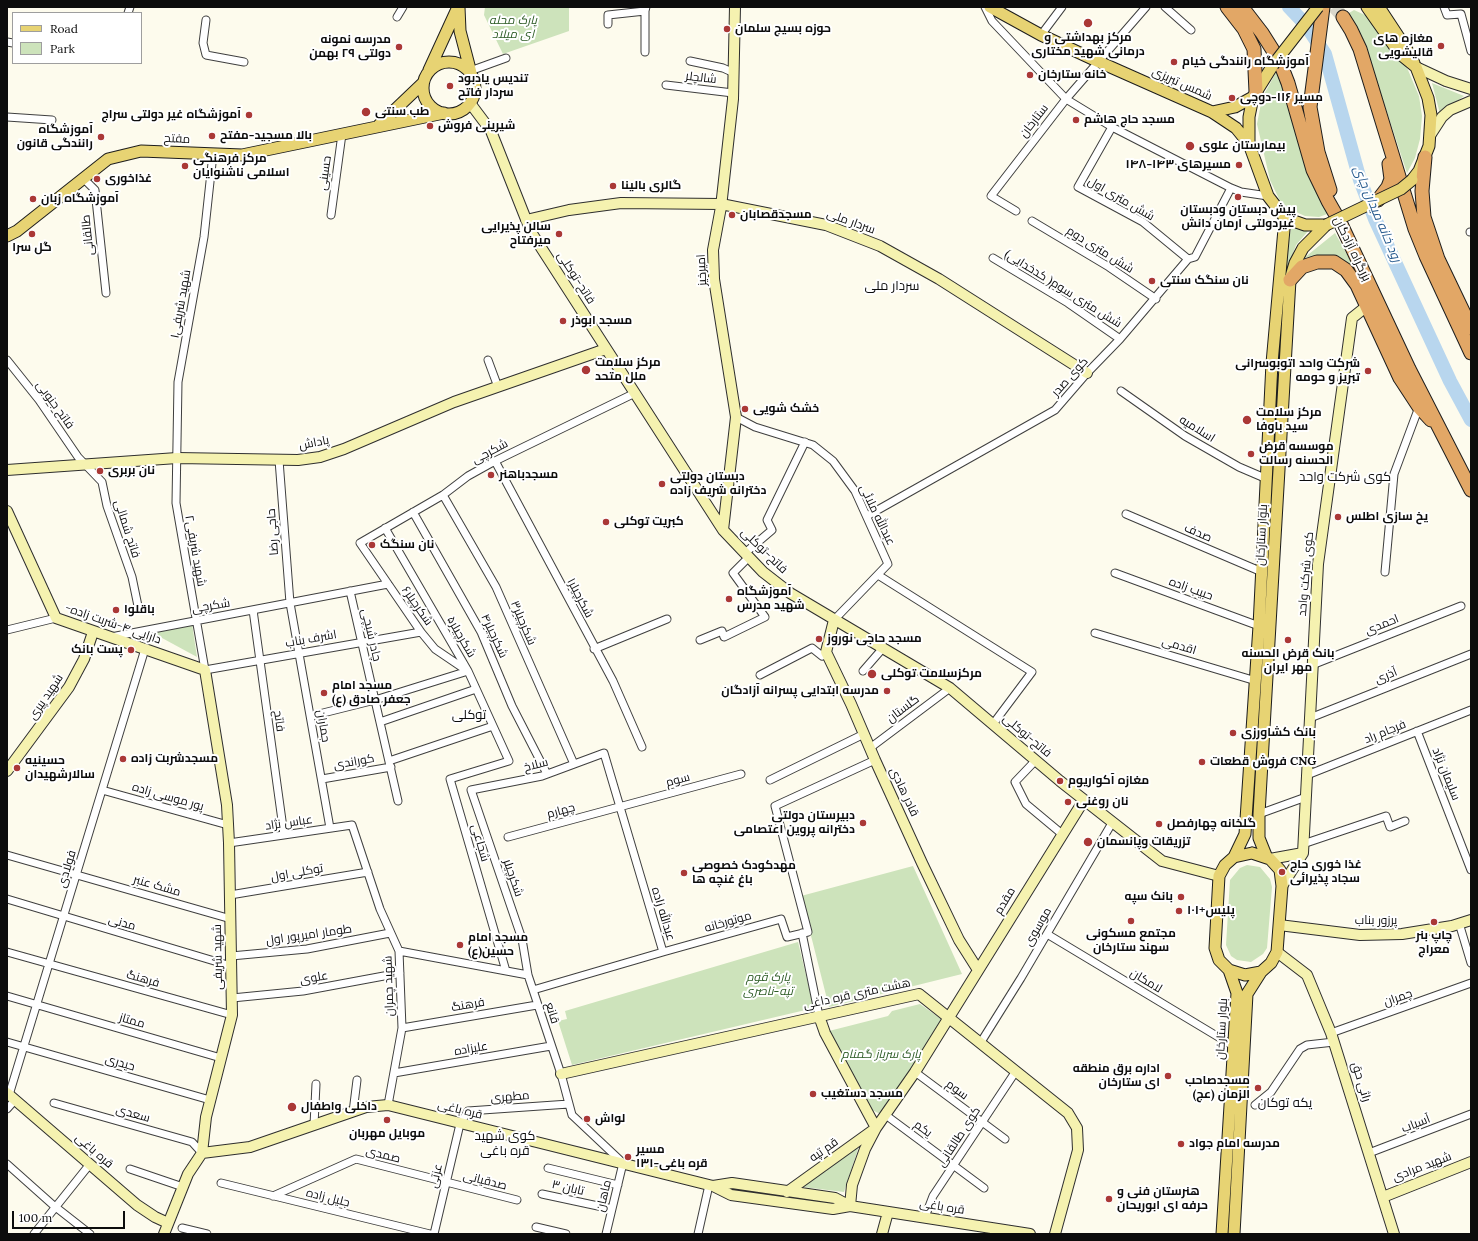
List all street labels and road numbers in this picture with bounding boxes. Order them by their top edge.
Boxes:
street label: شمس تبریزی [1150,64,1214,104]
street label: شالچلر [685,69,717,87]
street label: ستارخان [1017,101,1051,141]
street label: مفتح [163,131,191,147]
street label: حسینی [315,155,335,191]
street label: شش متری اول [1085,174,1157,224]
street label: سردار ملی [825,207,877,237]
street label: طالقانی [79,214,97,256]
street label: بزرگراه آزادگان [1330,214,1374,284]
street label: شش متری دوم [1064,224,1136,276]
street label: (کدخدایی )شش متری سوم [1002,247,1124,331]
street label: فاتح-توکلی [554,249,598,307]
street label: امیرخیز [694,254,710,286]
street label: شهید شریفی۱ [168,269,194,339]
street label: کوی صدر [1049,354,1091,400]
street label: فاتح جنوبی [33,378,77,432]
street label: اسلامیه [1176,412,1218,446]
street label: پاداش [298,433,330,453]
street label: شکرچی [470,437,510,467]
street label: عبدالله ملائی [856,482,898,548]
street label: فاتح شمالی [111,498,143,560]
street label: بلوار ستارخان [1253,504,1271,566]
street label: حاجی رضا [264,508,282,556]
street label: شهید شریفی۲ [182,514,208,588]
street label: صدف [1182,521,1214,545]
street label: فاتح-توکلی [738,525,790,577]
street label: کوی شرکت واحد [1295,531,1317,617]
street label: حبیب زاده [1167,574,1215,604]
street label: شکرچیلر۱ [564,576,596,620]
street label: شکرچیلر۶ [398,584,436,628]
street label: شکرچی [191,596,231,616]
street label: شکرچیلر۳ [507,599,539,647]
street label: -دارایی ۴-شربت زاده [63,601,163,647]
street label: چادر شبچی [358,607,384,663]
street label: شکرچیلر۴ [478,612,510,660]
street label: احمدی [1363,612,1401,638]
street label: شکرچیلر۵ [443,614,479,660]
street label: اشرف بناب [284,627,338,651]
street label: اقدمی [1160,634,1198,658]
street label: آذری [1373,665,1399,687]
street label: شهید پیری [25,671,67,723]
street label: گلستان [884,692,922,726]
street label: فاتح [270,709,288,733]
street label: جماران [313,709,333,743]
street label: فاتح-توکلی [1000,711,1054,761]
street label: فرجام راد [1362,717,1408,747]
street label: سلیمان نژاد [1429,745,1463,803]
street label: کوراندی [332,751,376,773]
street label: سلاخ [522,755,550,775]
street label: قادر هادی [886,765,922,819]
street label: سوم [664,770,692,790]
street label: پور موسی زاده [130,780,206,814]
street label: چهارم [545,800,577,822]
street label: عباس نژاد [264,813,314,833]
street label: شجاعی [468,823,492,863]
street label: فولادی [54,848,80,890]
street label: شکرچیلر [500,857,526,899]
street label: توکلی اول [270,861,324,885]
street label: مشک عنبر [132,872,182,900]
street label: عبدالله زاده [648,885,678,943]
street label: مقدم [991,885,1019,917]
street label: موسوی [1021,905,1055,949]
street label: موتورخانه [703,908,753,936]
street label: مدنی [107,912,137,934]
street label: پرزور بناب [1355,914,1397,928]
street label: طومار امیرپور اول [265,922,353,948]
street label: شهید شریفى [210,924,226,990]
street label: شهید چمران [381,956,397,1016]
street label: لامکان [1127,966,1165,996]
street label: فرهنگ [125,967,161,991]
street label: علوی [299,968,329,988]
street label: هشت متری قره داغی [802,976,912,1012]
street label: چمران [1382,986,1414,1010]
street label: فرهنگ [450,995,486,1015]
street label: بلوار ستارخان [1213,998,1231,1060]
street label: قانع [542,1001,562,1025]
street label: ممتاز [118,1010,146,1032]
street label: علیزاده [453,1039,489,1059]
street label: حیدری [103,1052,137,1074]
street label: راثی حق [1348,1060,1374,1104]
street label: سوم [943,1077,971,1103]
street label: مطهری [490,1088,530,1106]
street label: قره باغی [436,1098,484,1122]
street label: سعدی [114,1102,152,1126]
street label: کوی طالقانی [934,1104,984,1170]
street label: آسیاب [1400,1112,1432,1136]
street label: یکم [911,1118,935,1140]
street label: قره باغی [72,1131,116,1171]
street label: قم تپه [807,1135,841,1165]
street label: صمدی [364,1144,402,1166]
street label: شهید مرادی [1390,1149,1454,1185]
street label: عزتی [426,1162,446,1190]
street label: صدقیانی [462,1169,508,1193]
street label: تابان ۳ [550,1177,586,1199]
street label: ماهان [593,1179,615,1213]
street label: جلیل زاده [305,1186,351,1210]
street label: قره باغی [918,1196,966,1218]

